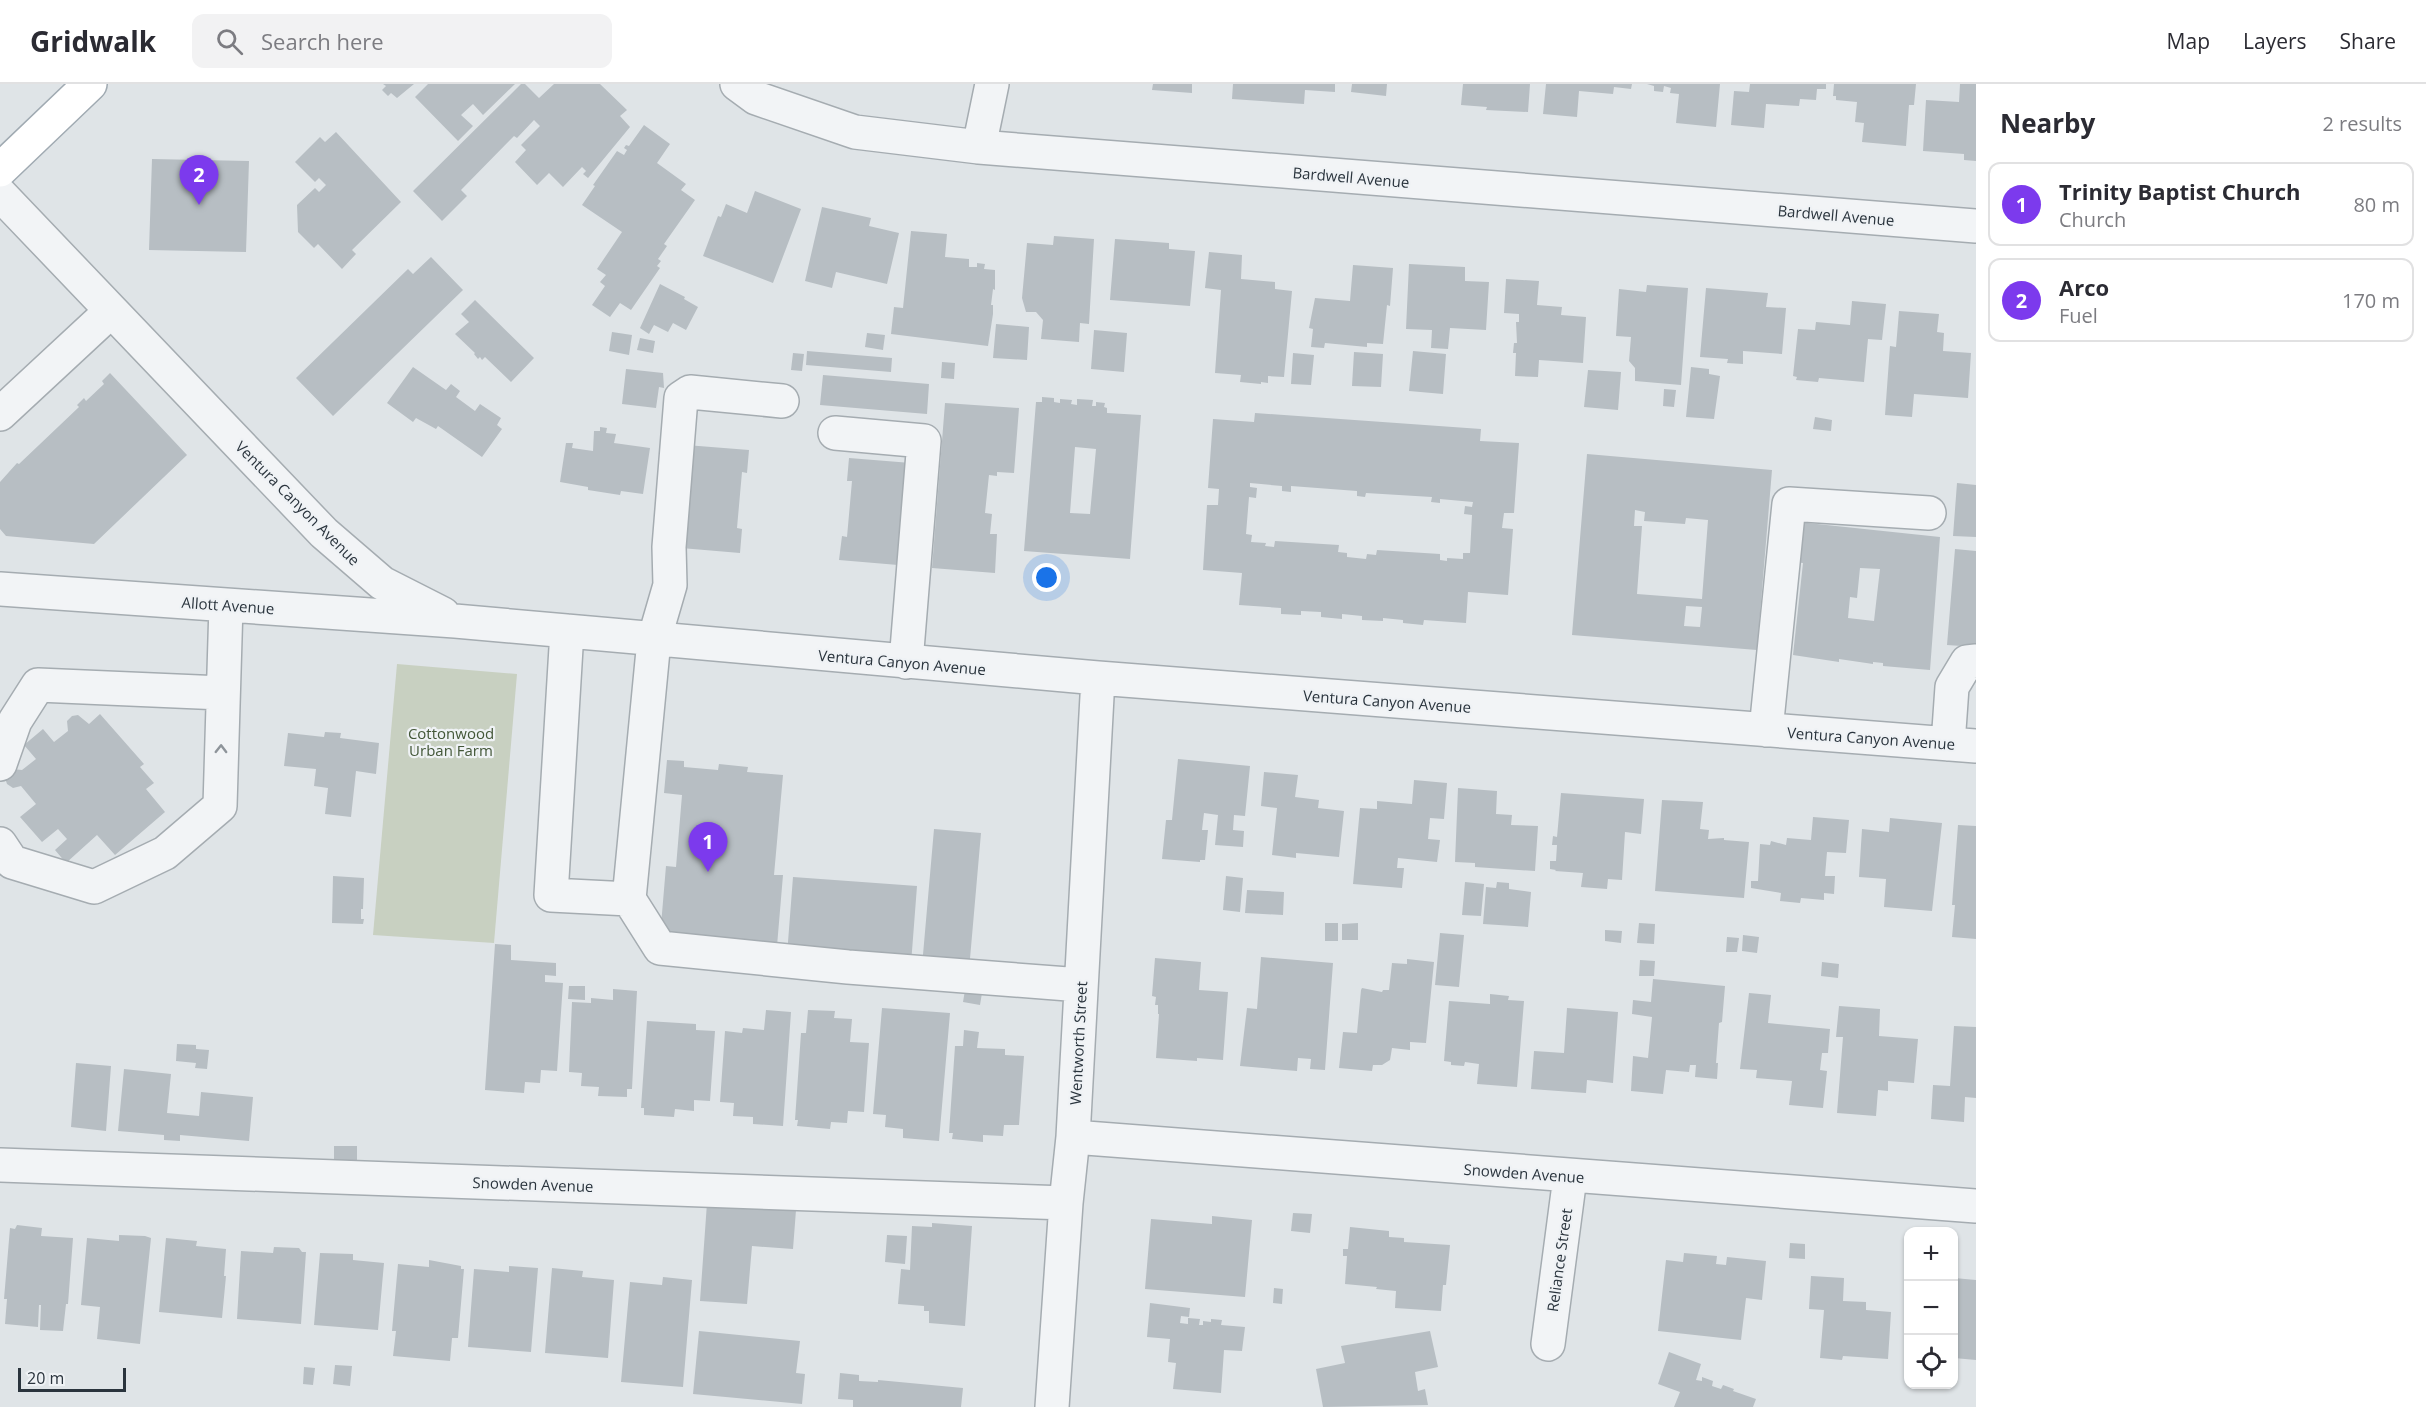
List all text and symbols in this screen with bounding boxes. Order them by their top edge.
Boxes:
search box [192,14,612,68]
text: Gridwalk [30,22,156,60]
icon: search [213,25,246,58]
text: Search here [261,26,384,56]
text: Map [2167,27,2210,55]
text: Layers [2243,27,2307,55]
text: Share [2340,27,2396,55]
text: Nearby [2000,105,2095,141]
text: 2 results [2322,110,2402,137]
pin: 2 [180,156,218,205]
street label: Bardwell Avenue [1292,162,1410,192]
text: Trinity Baptist Church [2059,176,2301,206]
text: 1 [2016,191,2027,218]
text: 80 m [2353,191,2400,218]
street label: Bardwell Avenue [1777,200,1895,230]
text: Church [2059,206,2126,233]
text: Arco [2059,272,2109,302]
text: 2 [2016,287,2027,314]
text: 170 m [2342,287,2400,314]
text: Fuel [2059,302,2098,329]
street label: Ventura Canyon Avenue [231,436,365,570]
your location [1032,563,1061,592]
street label: Allott Avenue [181,592,275,618]
street label: Ventura Canyon Avenue [817,645,987,679]
street label: Ventura Canyon Avenue [1302,685,1472,717]
street label: Ventura Canyon Avenue [1786,722,1956,754]
park label: Cottonwood Urban Farm [408,723,494,760]
one-way arrow [215,745,227,754]
pin: 1 [688,822,728,872]
street label: Wentworth Street [1065,981,1091,1105]
street label: Snowden Avenue [1463,1159,1585,1187]
street label: Snowden Avenue [472,1172,594,1196]
street label: Reliance Street [1542,1207,1576,1313]
map controls [1904,1227,1958,1389]
button: + [1904,1227,1958,1281]
button: − [1904,1281,1958,1335]
button: locate [1904,1335,1958,1389]
scale bar [18,1365,126,1392]
text: 20 m [27,1367,64,1389]

